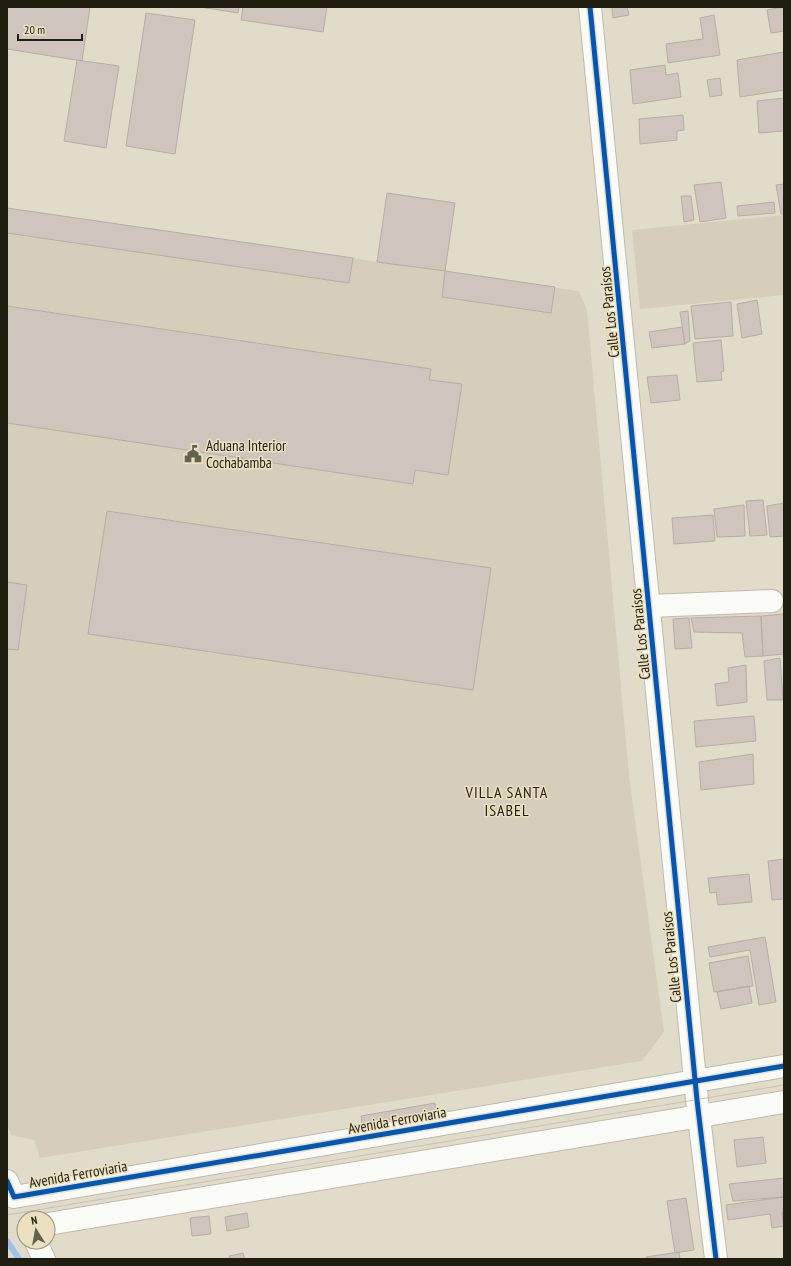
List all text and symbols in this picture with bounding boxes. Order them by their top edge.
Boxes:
scale bar [18,16,82,42]
text: 20 m [24,22,45,37]
street label: Calle Los Paraísos [595,265,623,359]
place label: Aduana Interior Cochabamba [206,436,287,472]
public building icon: Aduana Interior Cochabamba [183,444,203,464]
street label: Calle Los Paraísos [626,587,654,681]
district label: VILLA SANTA ISABEL [465,782,548,820]
street label: Calle Los Paraísos [657,910,685,1004]
street label: Avenida Ferroviaria [346,1102,448,1138]
street label: Avenida Ferroviaria [27,1156,129,1192]
north arrow [16,1210,56,1250]
text: N [30,1213,38,1228]

